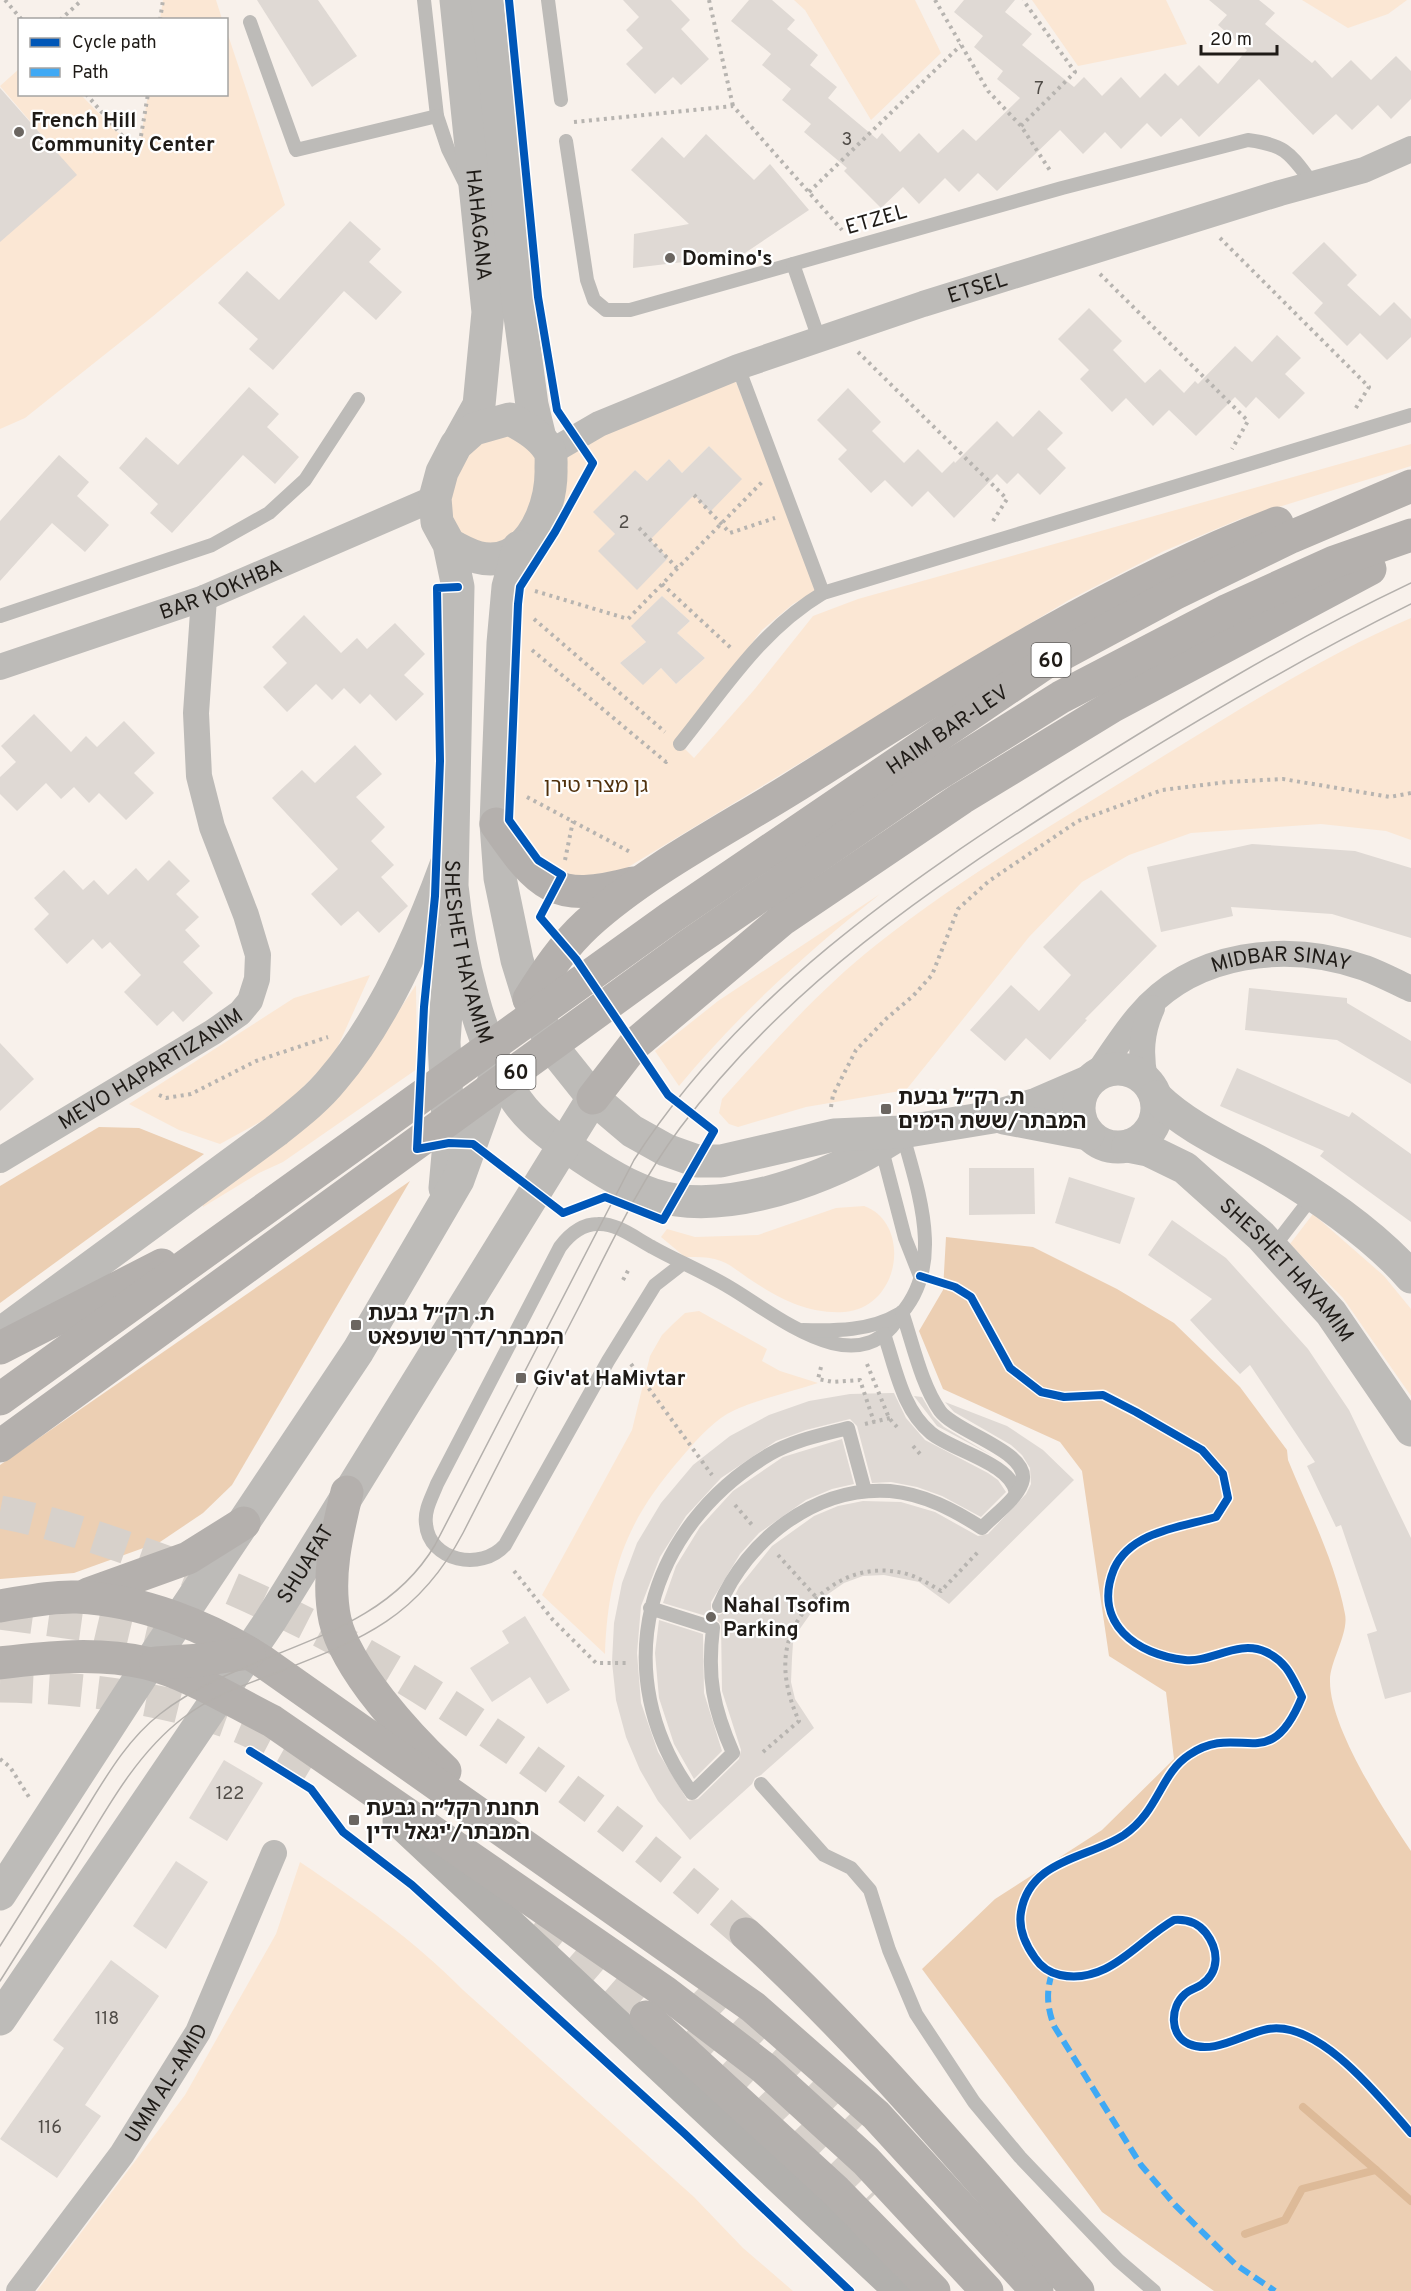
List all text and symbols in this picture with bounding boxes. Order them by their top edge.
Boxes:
legend [18,18,228,96]
scale bar [1201,18,1278,56]
text: 20 m [1210,29,1252,52]
text: Cycle path [72,32,157,55]
text: Path [72,62,109,85]
house number: 7 [1034,78,1044,101]
place label: French Hill Community Center [31,108,215,159]
marker: French Hill Community Center [12,125,26,139]
house number: 3 [842,129,852,152]
street label: HAHAGANA [458,168,497,282]
street label: ETZEL [843,199,910,242]
place label: Domino's [682,246,773,273]
marker: Domino's [663,251,677,265]
street label: ETSEL [944,266,1011,311]
house number: 2 [618,512,630,535]
street label: BAR KOKHBA [156,554,287,627]
road number: 60 [1032,643,1070,677]
street label: HAIM BAR-LEV [882,680,1015,782]
park label: גן מצרי טירן [544,773,648,800]
street label: SHESHET HAYAMIM [437,859,499,1048]
street label: MIDBAR SINAY [1208,942,1354,980]
street label: MEVO HAPARTIZANIM [54,1003,249,1137]
road number: 60 [496,1055,536,1089]
place label: ת. רק״ל גבעת המבתר/ששת הימים [898,1085,1086,1136]
marker: ת. רק״ל גבעת המבתר/ששת הימים [879,1102,893,1116]
street label: SHESHET HAYAMIM [1213,1193,1359,1348]
place label: ת. רק״ל גבעת המבתר/דרך שועפאט [368,1301,564,1352]
marker: ת. רק״ל גבעת המבתר/דרך שועפאט [349,1318,363,1332]
place label: Giv'at HaMivtar [533,1366,686,1393]
marker: Giv'at HaMivtar [514,1371,528,1385]
street label: SHUAFAT [272,1520,341,1609]
place label: Nahal Tsofim Parking [723,1593,850,1644]
marker: Nahal Tsofim Parking [704,1610,718,1624]
house number: 122 [216,1783,244,1806]
place label: תחנת רקל״ה גבעת המבתר/'יגאל ידין [366,1796,539,1847]
marker: תחנת רקל״ה גבעת המבתר/'יגאל ידין [347,1813,361,1827]
house number: 118 [95,2008,119,2031]
street label: UMM AL-AMID [120,2020,215,2149]
house number: 116 [38,2117,62,2140]

